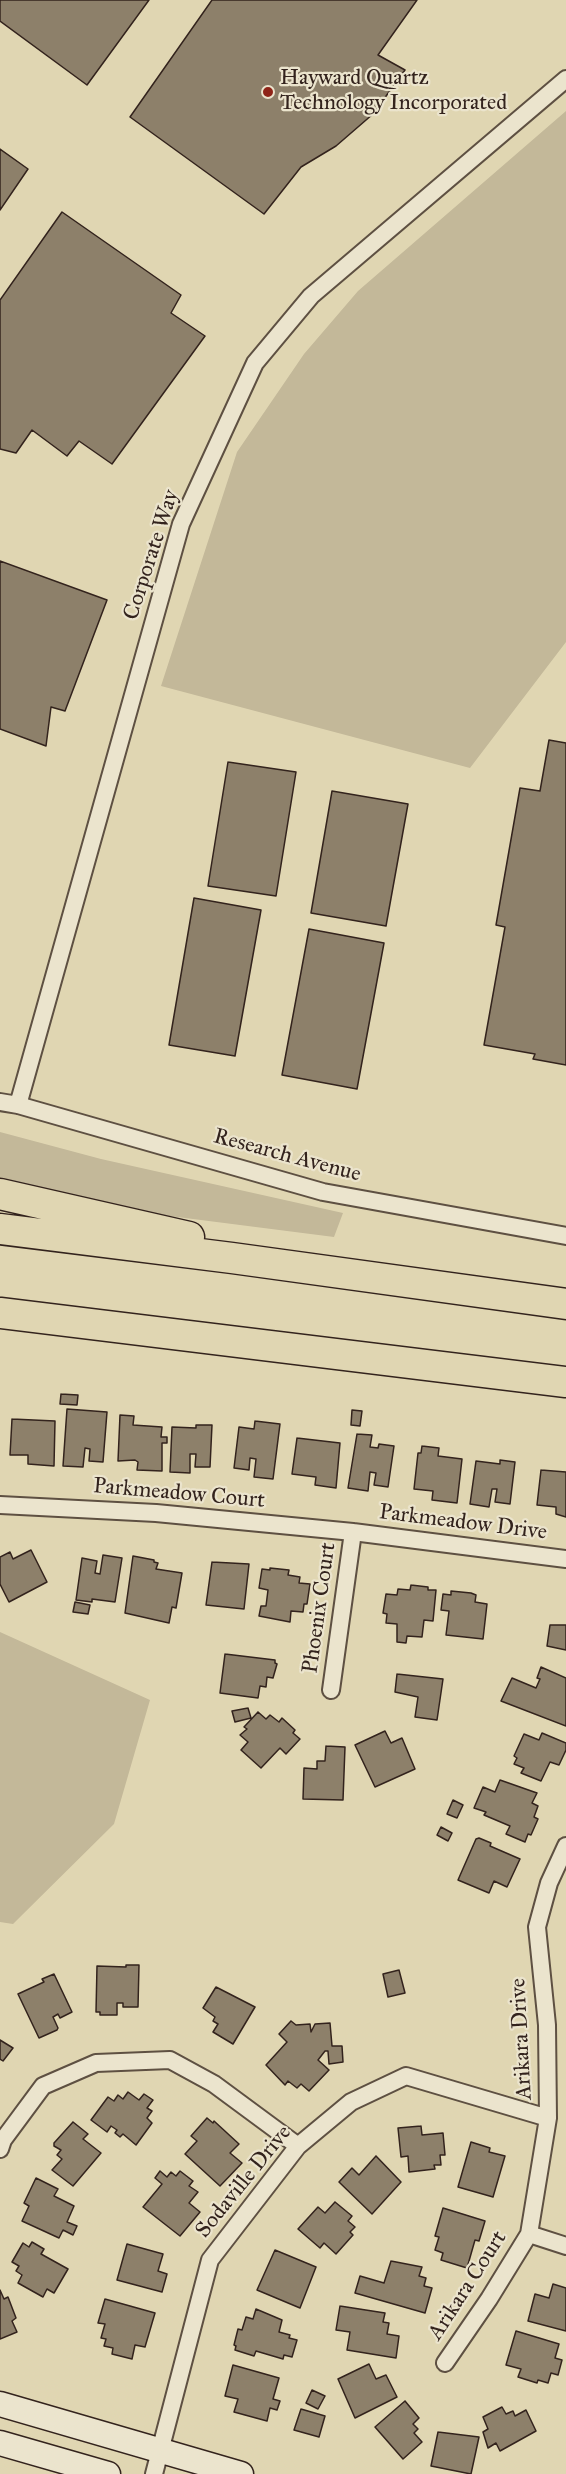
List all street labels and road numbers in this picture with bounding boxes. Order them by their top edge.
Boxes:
street label: Corporate Way [119,487,185,623]
street label: Research Avenue [210,1124,364,1188]
street label: Parkmeadow Court [92,1473,266,1515]
street label: Parkmeadow Drive [378,1500,548,1546]
street label: Phoenix Court [298,1541,342,1675]
street label: Arikara Drive [506,1978,538,2100]
street label: Sodaville Drive [191,2120,297,2244]
street label: Arikara Court [423,2226,513,2346]

